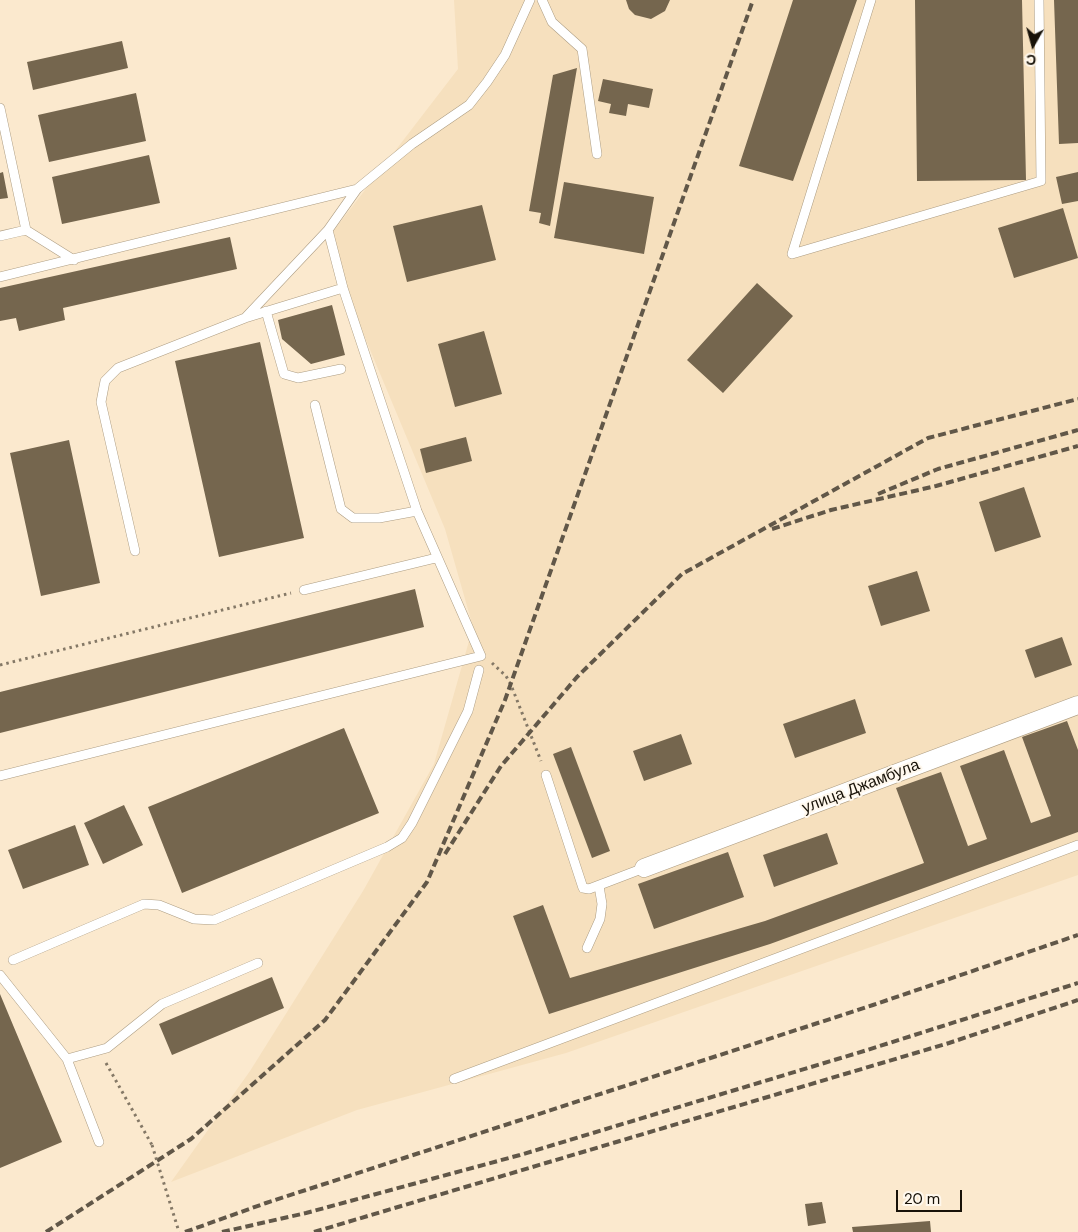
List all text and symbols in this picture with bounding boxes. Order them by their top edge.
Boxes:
north arrow [1008,20,1058,70]
text: С [1025,50,1037,69]
street label: улица Джамбула [800,756,922,818]
scale bar [898,1180,964,1212]
text: 20 m [904,1189,940,1209]

